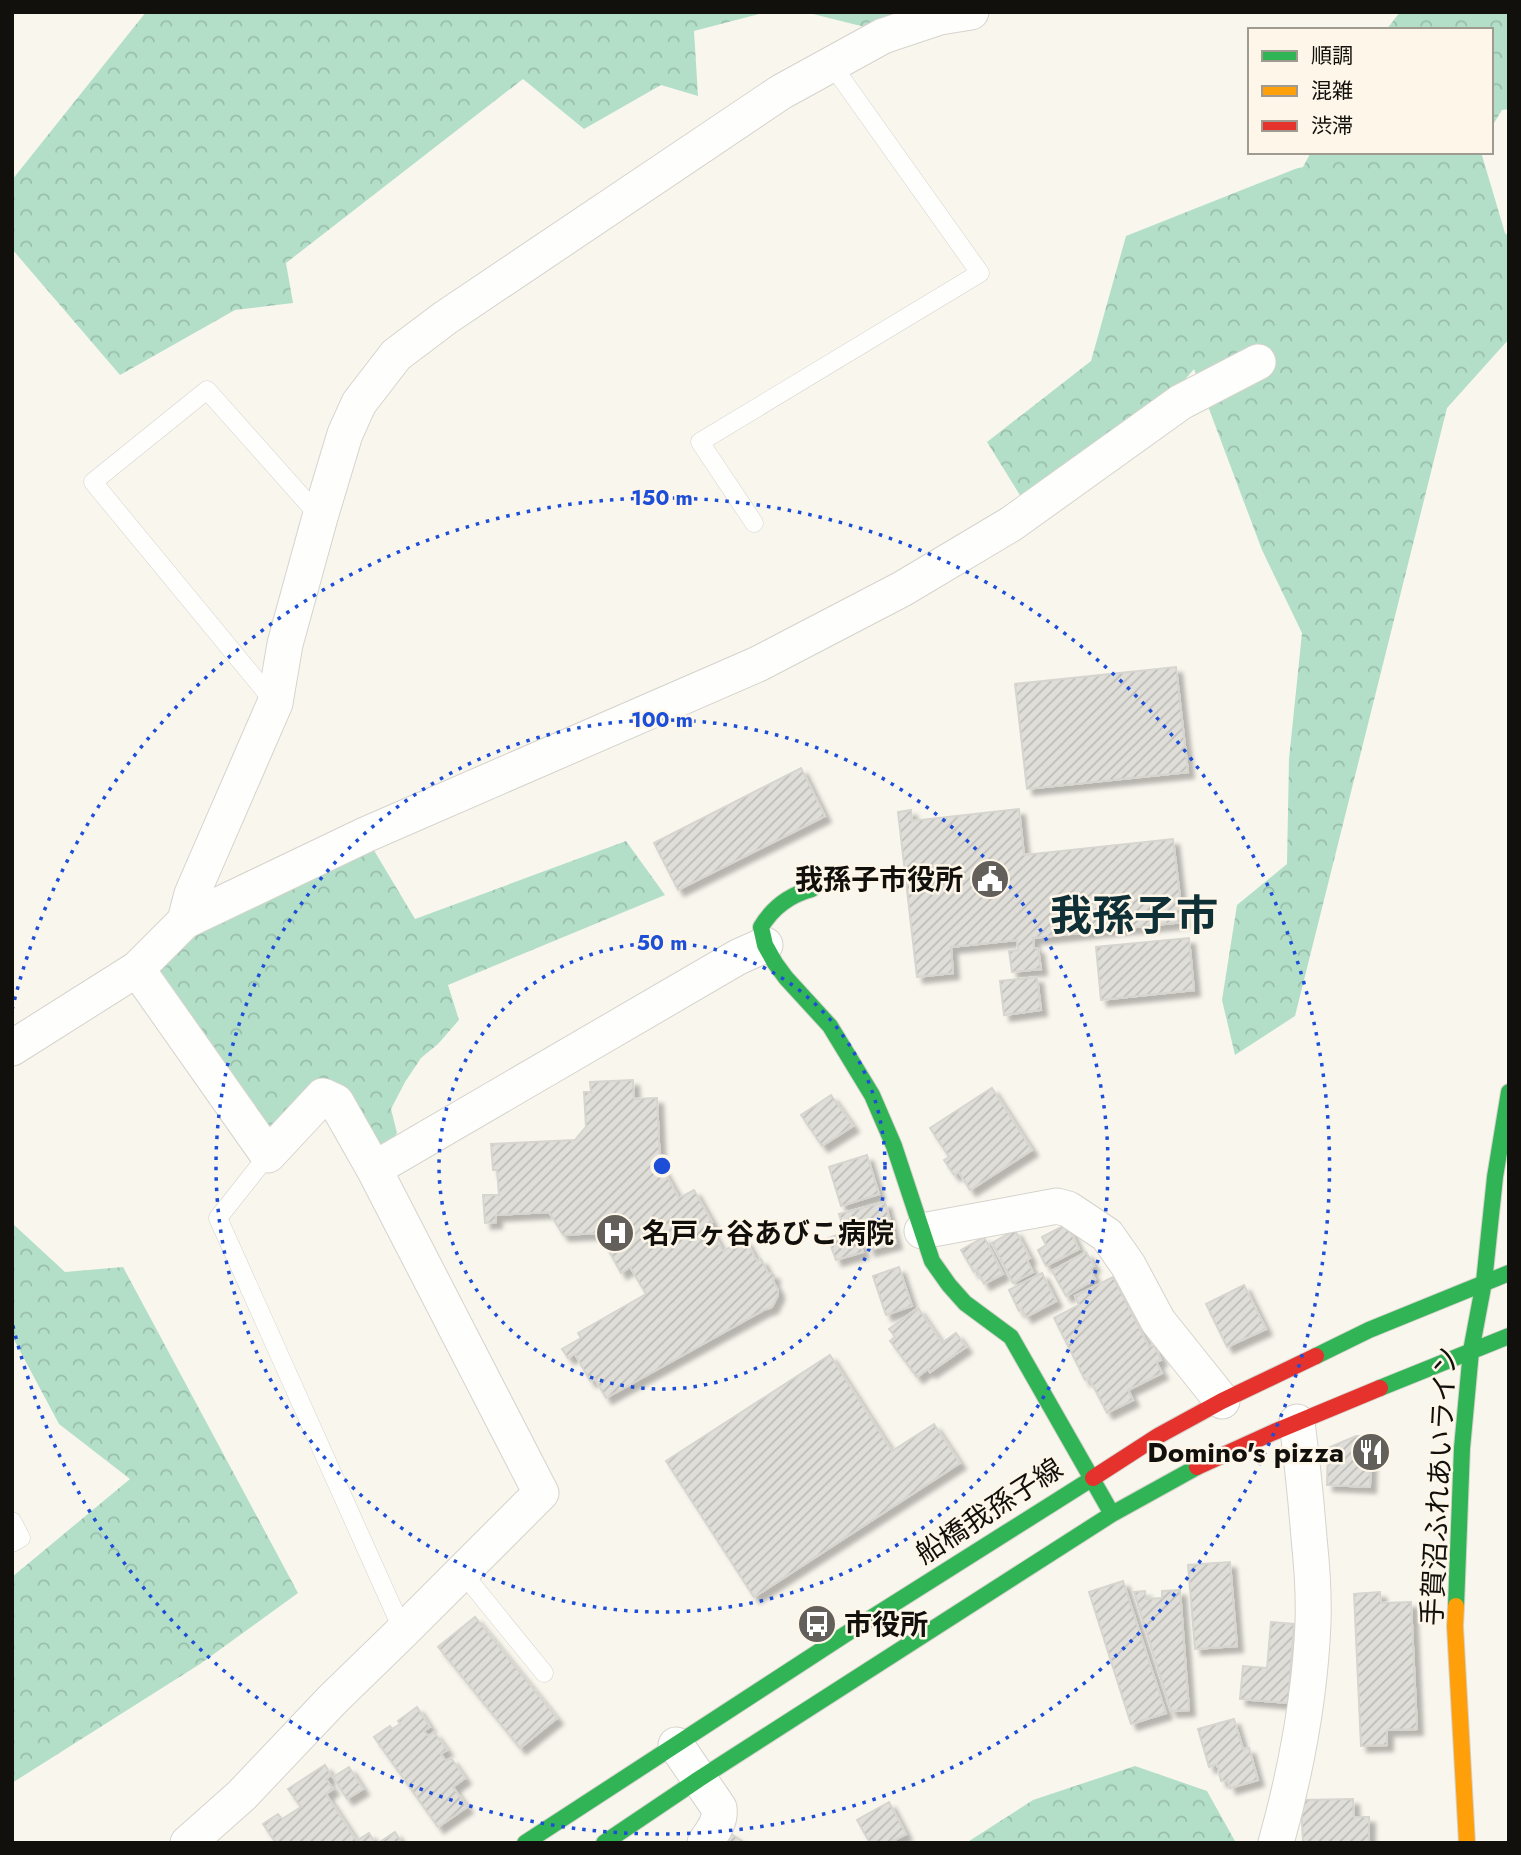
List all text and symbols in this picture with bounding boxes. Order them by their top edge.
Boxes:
legend [1248,28,1493,154]
text: 順調 [1311,41,1353,71]
text: 混雑 [1311,76,1353,106]
text: 渋滞 [1311,111,1353,141]
text: 150 m [631,483,693,513]
text: 100 m [631,705,693,735]
public building icon: 我孫子市役所 [969,858,1011,900]
place label: 我孫子市役所 [795,859,963,900]
district label: 我孫子市 [1050,885,1218,946]
text: 50 m [637,928,687,958]
centre of rings [650,1154,674,1178]
hospital icon: 名戸ヶ谷あびこ病院 [594,1212,636,1254]
place label: 名戸ヶ谷あびこ病院 [642,1213,894,1254]
street label: 手賀沼ふれあいライン [1411,1345,1467,1627]
restaurant icon: Domino's pizza [1350,1431,1392,1473]
place label: Domino's pizza [1147,1432,1344,1473]
street label: 船橋我孫子線 [907,1448,1071,1574]
bus stop icon: 市役所 [796,1603,838,1645]
place label: 市役所 [844,1604,928,1645]

